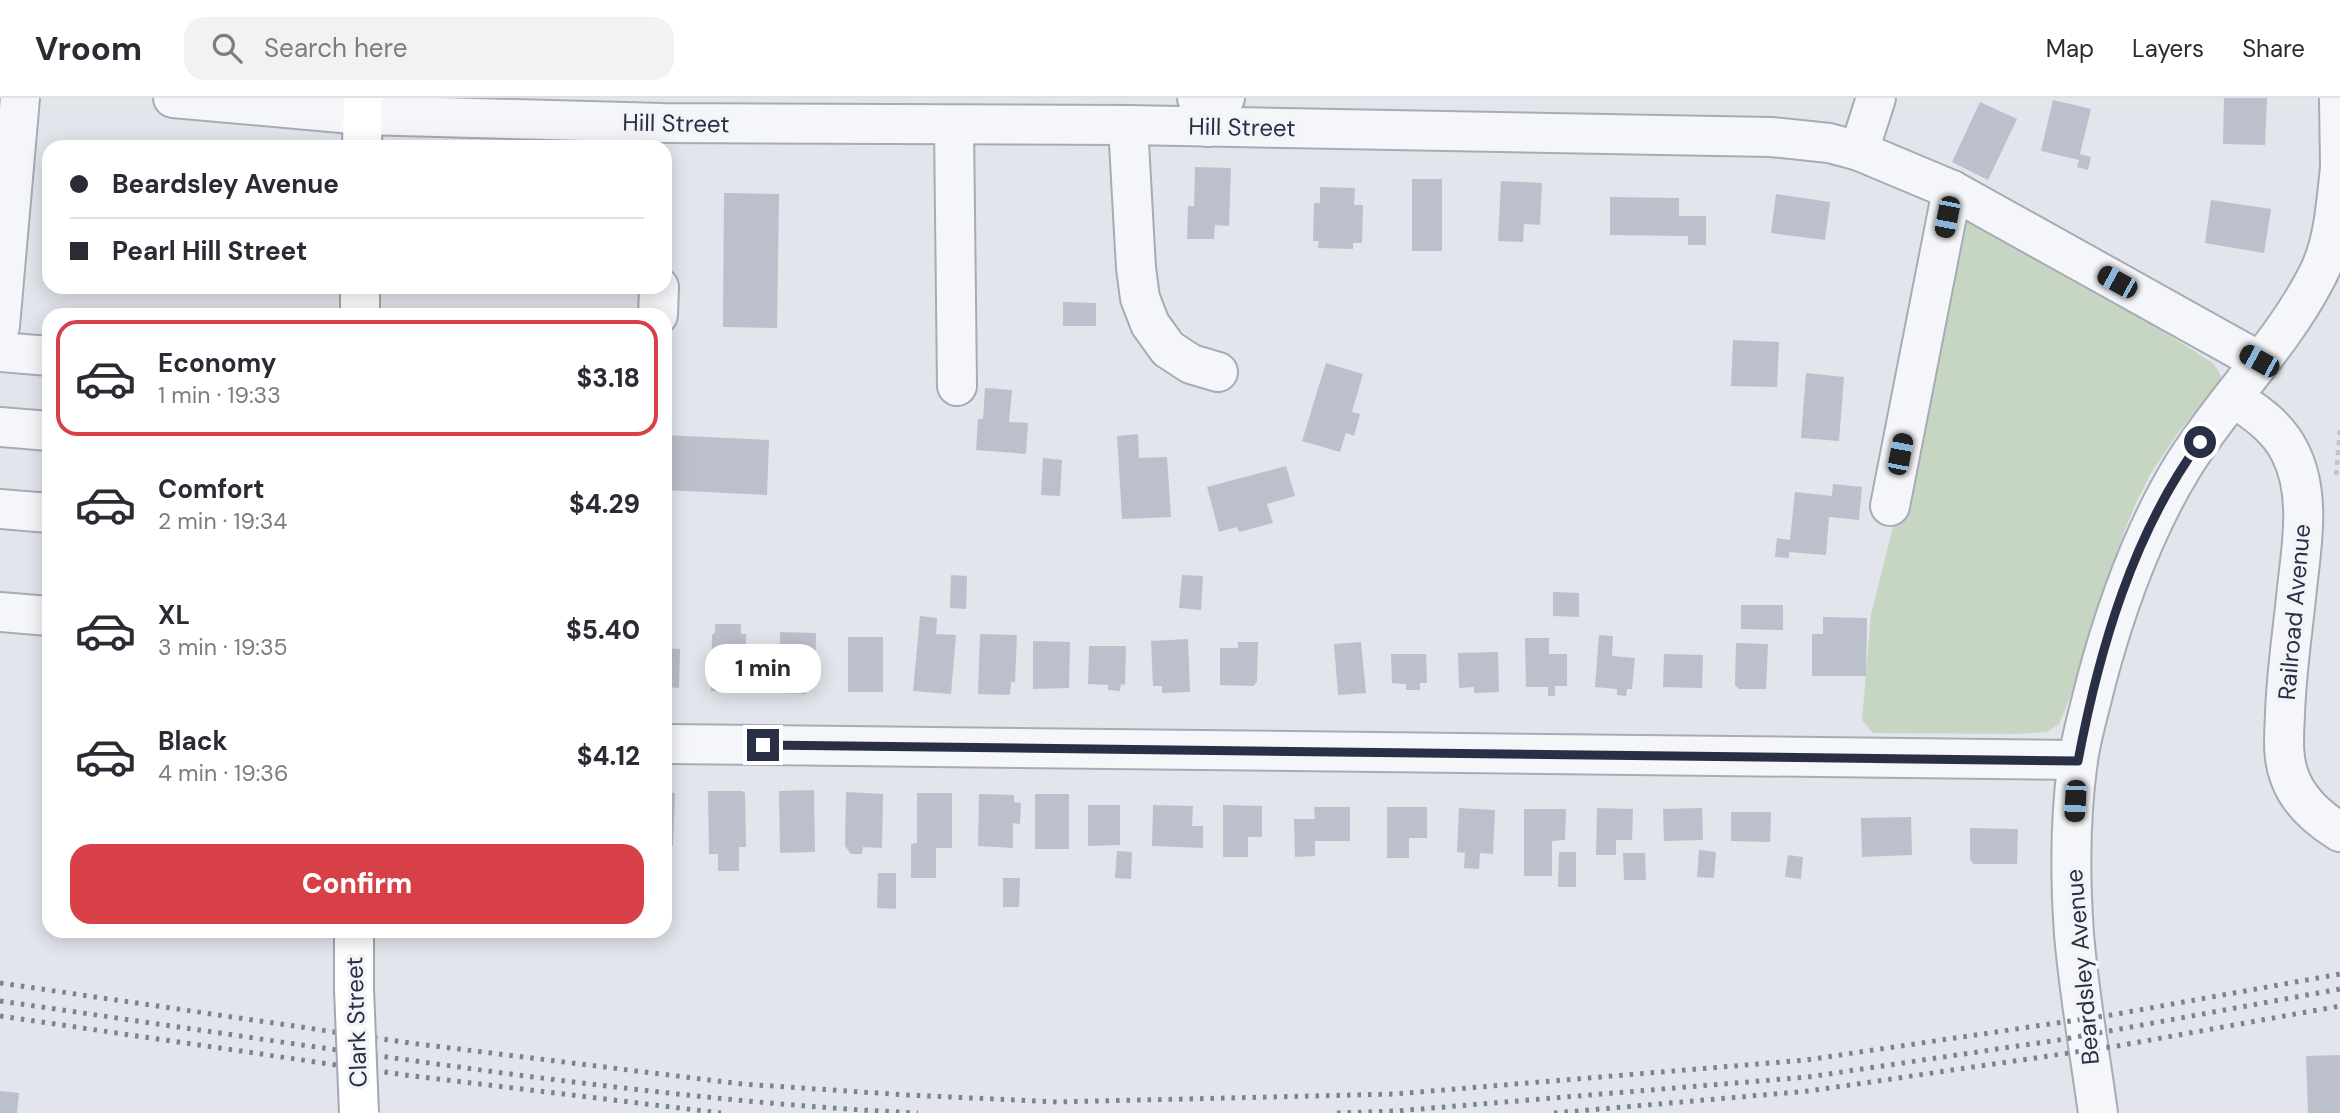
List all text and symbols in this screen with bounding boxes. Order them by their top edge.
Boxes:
search box [184,17,674,80]
text: Vroom [35,27,142,70]
icon: search [208,29,246,67]
text: Search here [264,31,408,65]
text: Map [2046,33,2094,64]
text: Layers [2132,33,2204,64]
text: Share [2242,33,2305,64]
street label: Hill Street [622,107,730,139]
street label: Hill Street [1188,111,1296,143]
text: Beardsley Avenue [112,167,339,201]
car [1933,194,1962,240]
text: Pearl Hill Street [112,234,307,268]
car [2094,263,2141,301]
car [2236,342,2283,380]
text: Economy [158,346,276,380]
icon: car [74,347,137,410]
text: $3.18 [577,361,640,395]
text: 1 min · 19:33 [158,380,281,410]
route start [2184,426,2216,458]
car [1886,431,1915,477]
text: Comfort [158,472,264,506]
icon: car [74,473,137,536]
text: $4.29 [569,487,640,521]
text: 2 min · 19:34 [158,506,287,536]
street label: Railroad Avenue [2271,523,2317,701]
text: XL [158,598,190,632]
icon: car [74,599,137,662]
text: $5.40 [566,613,640,647]
text: 3 min · 19:35 [158,632,288,662]
callout: 1 min [705,644,821,692]
text: 1 min [735,653,791,683]
text: Black [158,724,228,758]
icon: car [74,725,137,788]
route end [747,729,779,761]
text: $4.12 [577,739,640,773]
text: 4 min · 19:36 [158,758,288,788]
car [2064,779,2087,823]
button: Confirm [70,844,644,924]
street label: Beardsley Avenue [2058,868,2106,1066]
street label: Clark Street [338,956,374,1088]

